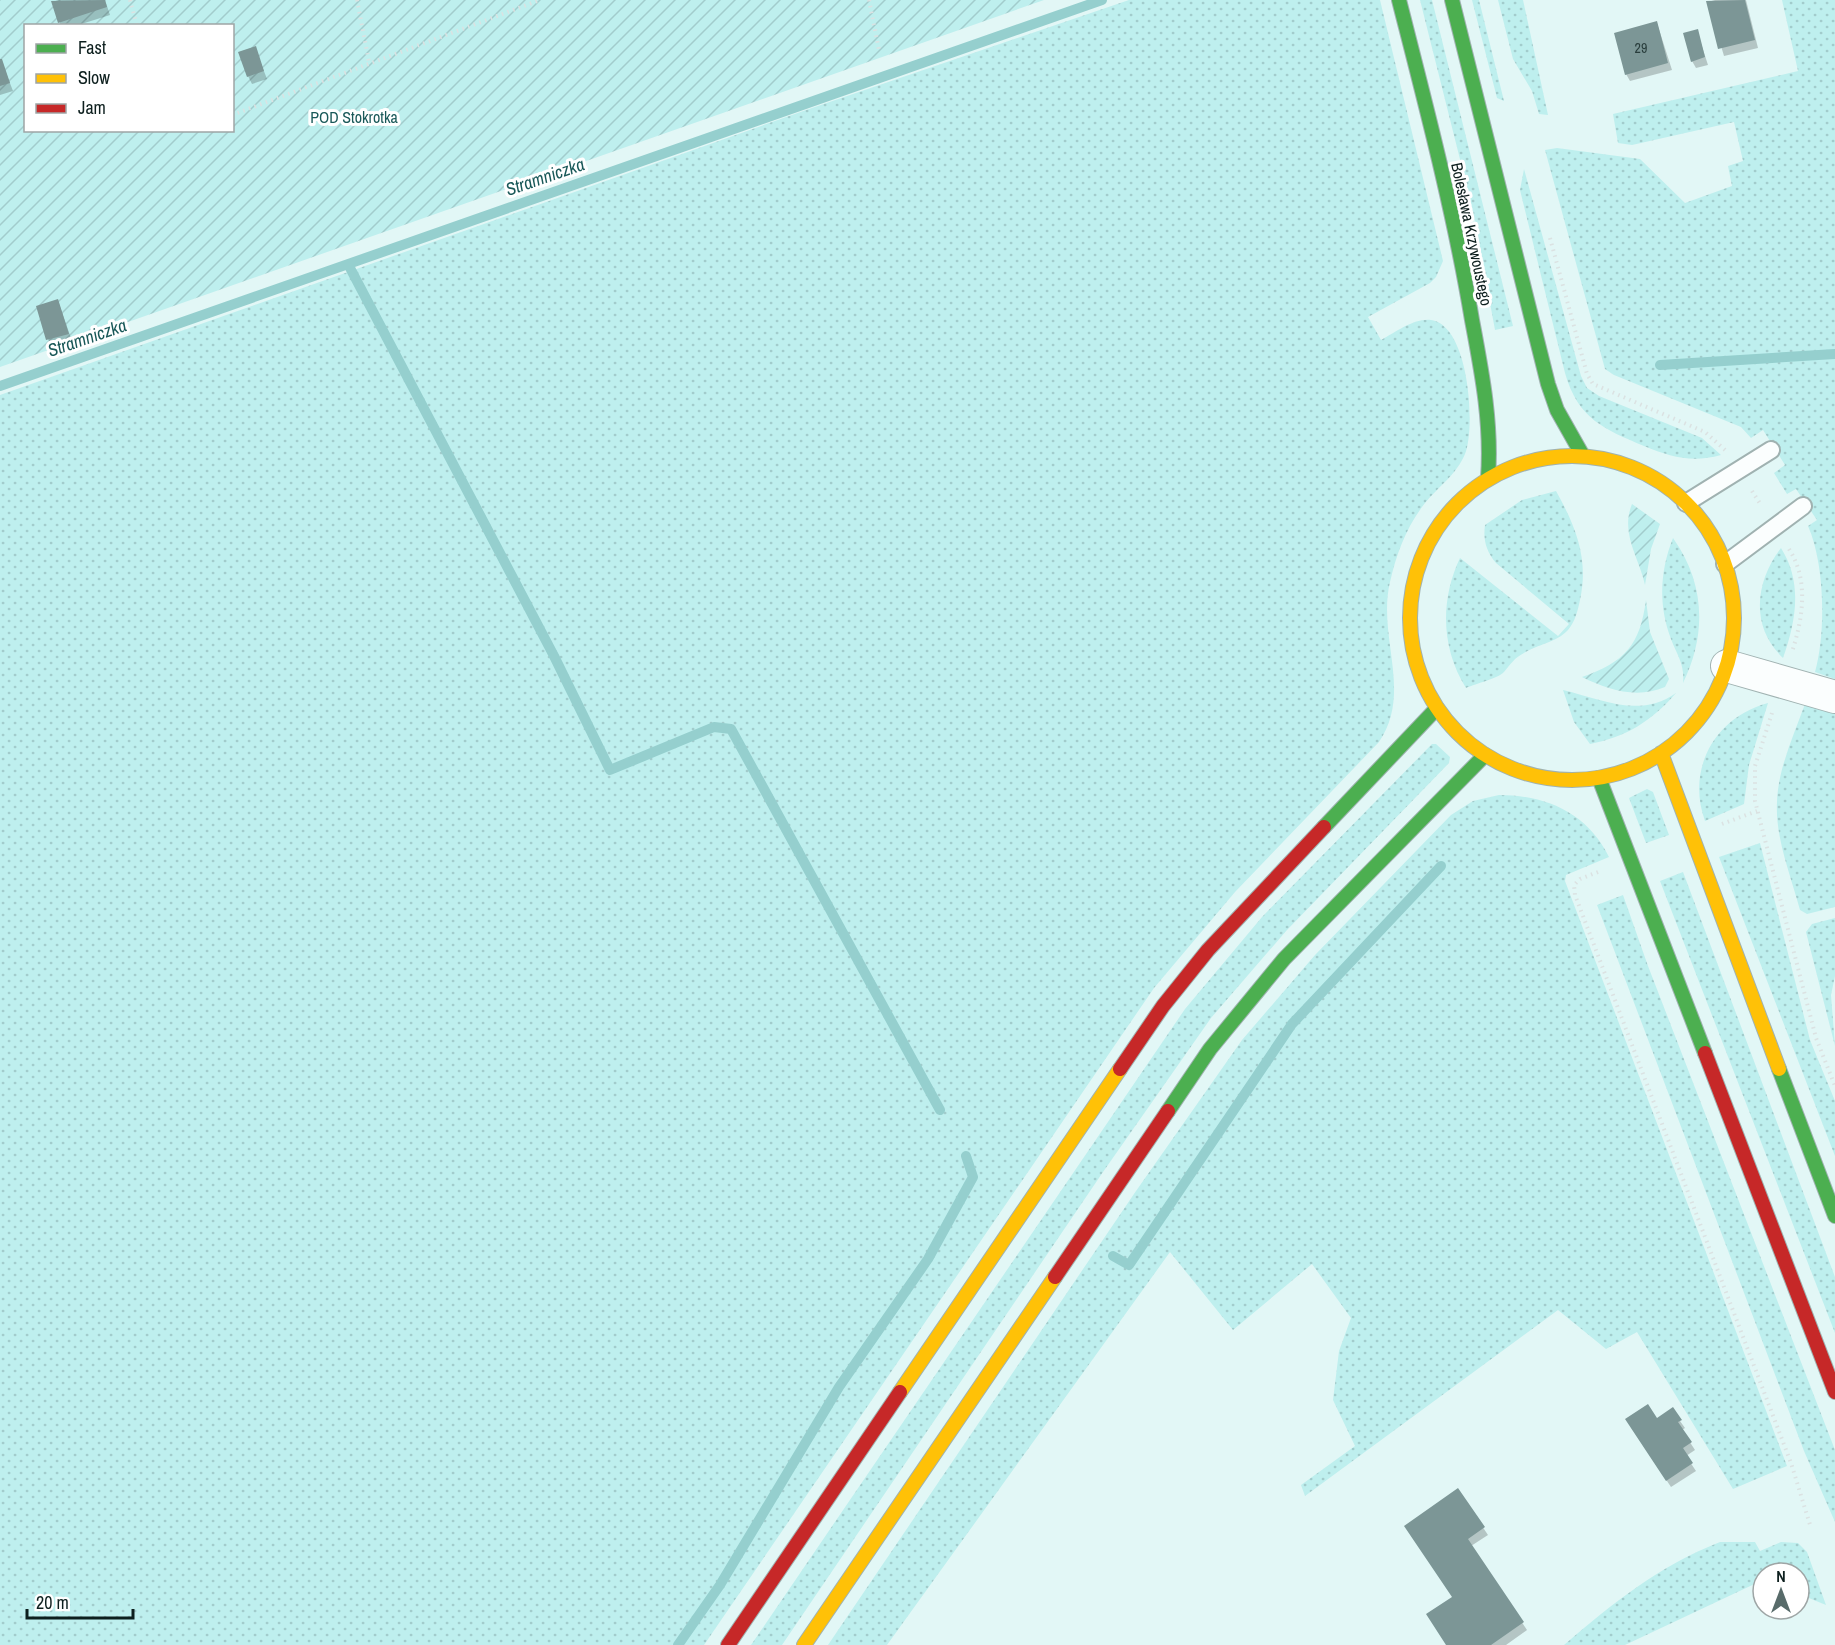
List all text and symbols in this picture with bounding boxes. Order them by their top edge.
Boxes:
legend [24,24,234,132]
text: Fast [78,35,106,60]
house number: 29 [1635,39,1647,57]
text: Slow [78,65,110,90]
text: Jam [78,95,106,120]
park label: POD Stokrotka [310,106,398,128]
water label: Stramniczka [502,151,588,202]
street label: Bolesława Krzywoustego [1446,160,1498,308]
water label: Stramniczka [44,312,130,363]
north arrow [1751,1561,1811,1621]
text: N [1776,1565,1786,1587]
scale bar [27,1582,134,1620]
text: 20 m [36,1590,69,1615]

